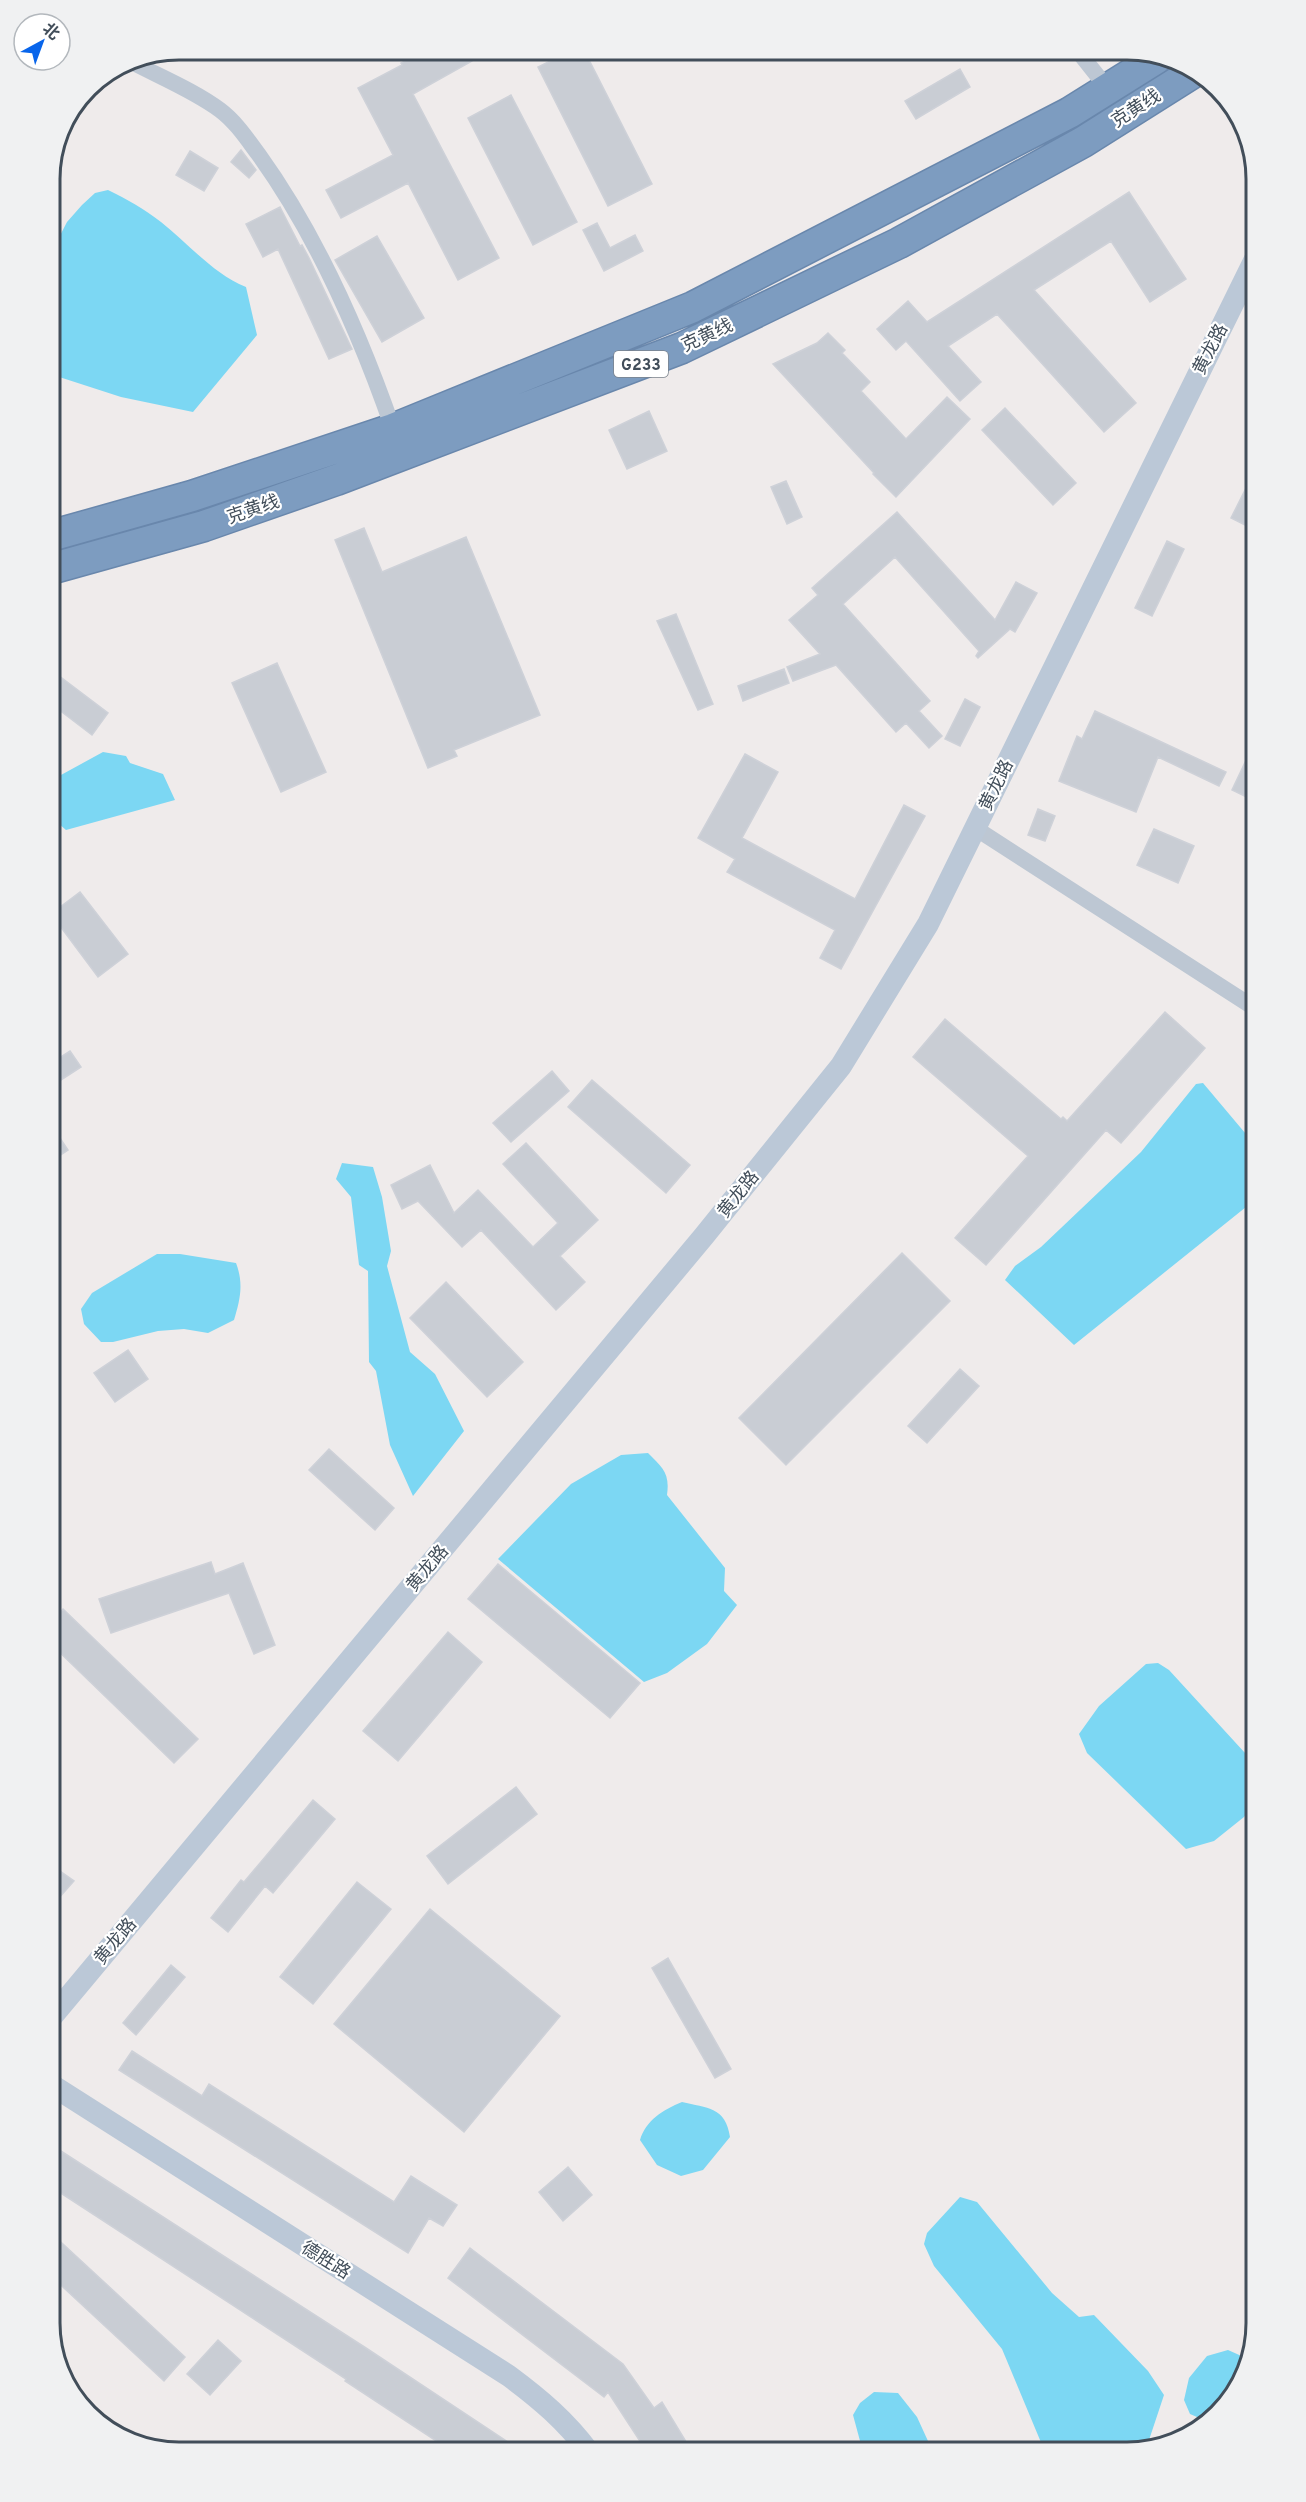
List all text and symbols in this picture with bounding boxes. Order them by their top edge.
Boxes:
north arrow [12,12,72,72]
text: 北 [38,19,63,45]
street label: 克黄线 [1108,85,1166,134]
street label: 克黄线 [678,315,737,358]
street label: 黄龙路 [1189,320,1234,379]
road number: G233 [614,351,668,377]
street label: 克黄线 [224,491,283,530]
street label: 黄龙路 [975,756,1020,815]
street label: 黄龙路 [713,1167,765,1223]
street label: 黄龙路 [402,1541,454,1597]
street label: 黄龙路 [90,1914,142,1970]
street label: 德胜路 [296,2237,354,2285]

